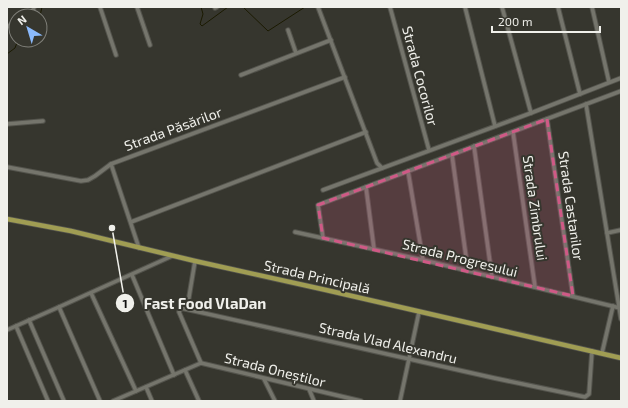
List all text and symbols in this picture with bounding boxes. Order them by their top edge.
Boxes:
north arrow [8,8,48,48]
scale bar [492,8,600,34]
text: N [14,12,29,27]
text: 200 m [498,14,532,28]
street label: Strada Cocorilor [399,24,442,128]
street label: Strada Păsărilor [122,103,224,154]
street label: Strada Castanilor [555,150,588,262]
street label: Strada Zimbrului [520,154,551,262]
street label: Strada Progresului [401,235,520,280]
street label: Strada Principală [262,256,372,297]
callout: Fast Food VlaDan [115,290,274,317]
text: Fast Food VlaDan [144,294,266,312]
text: 1 [122,296,128,310]
street label: Strada Vlad Alexandru [317,318,459,367]
street label: Strada Oneștilor [222,349,328,391]

